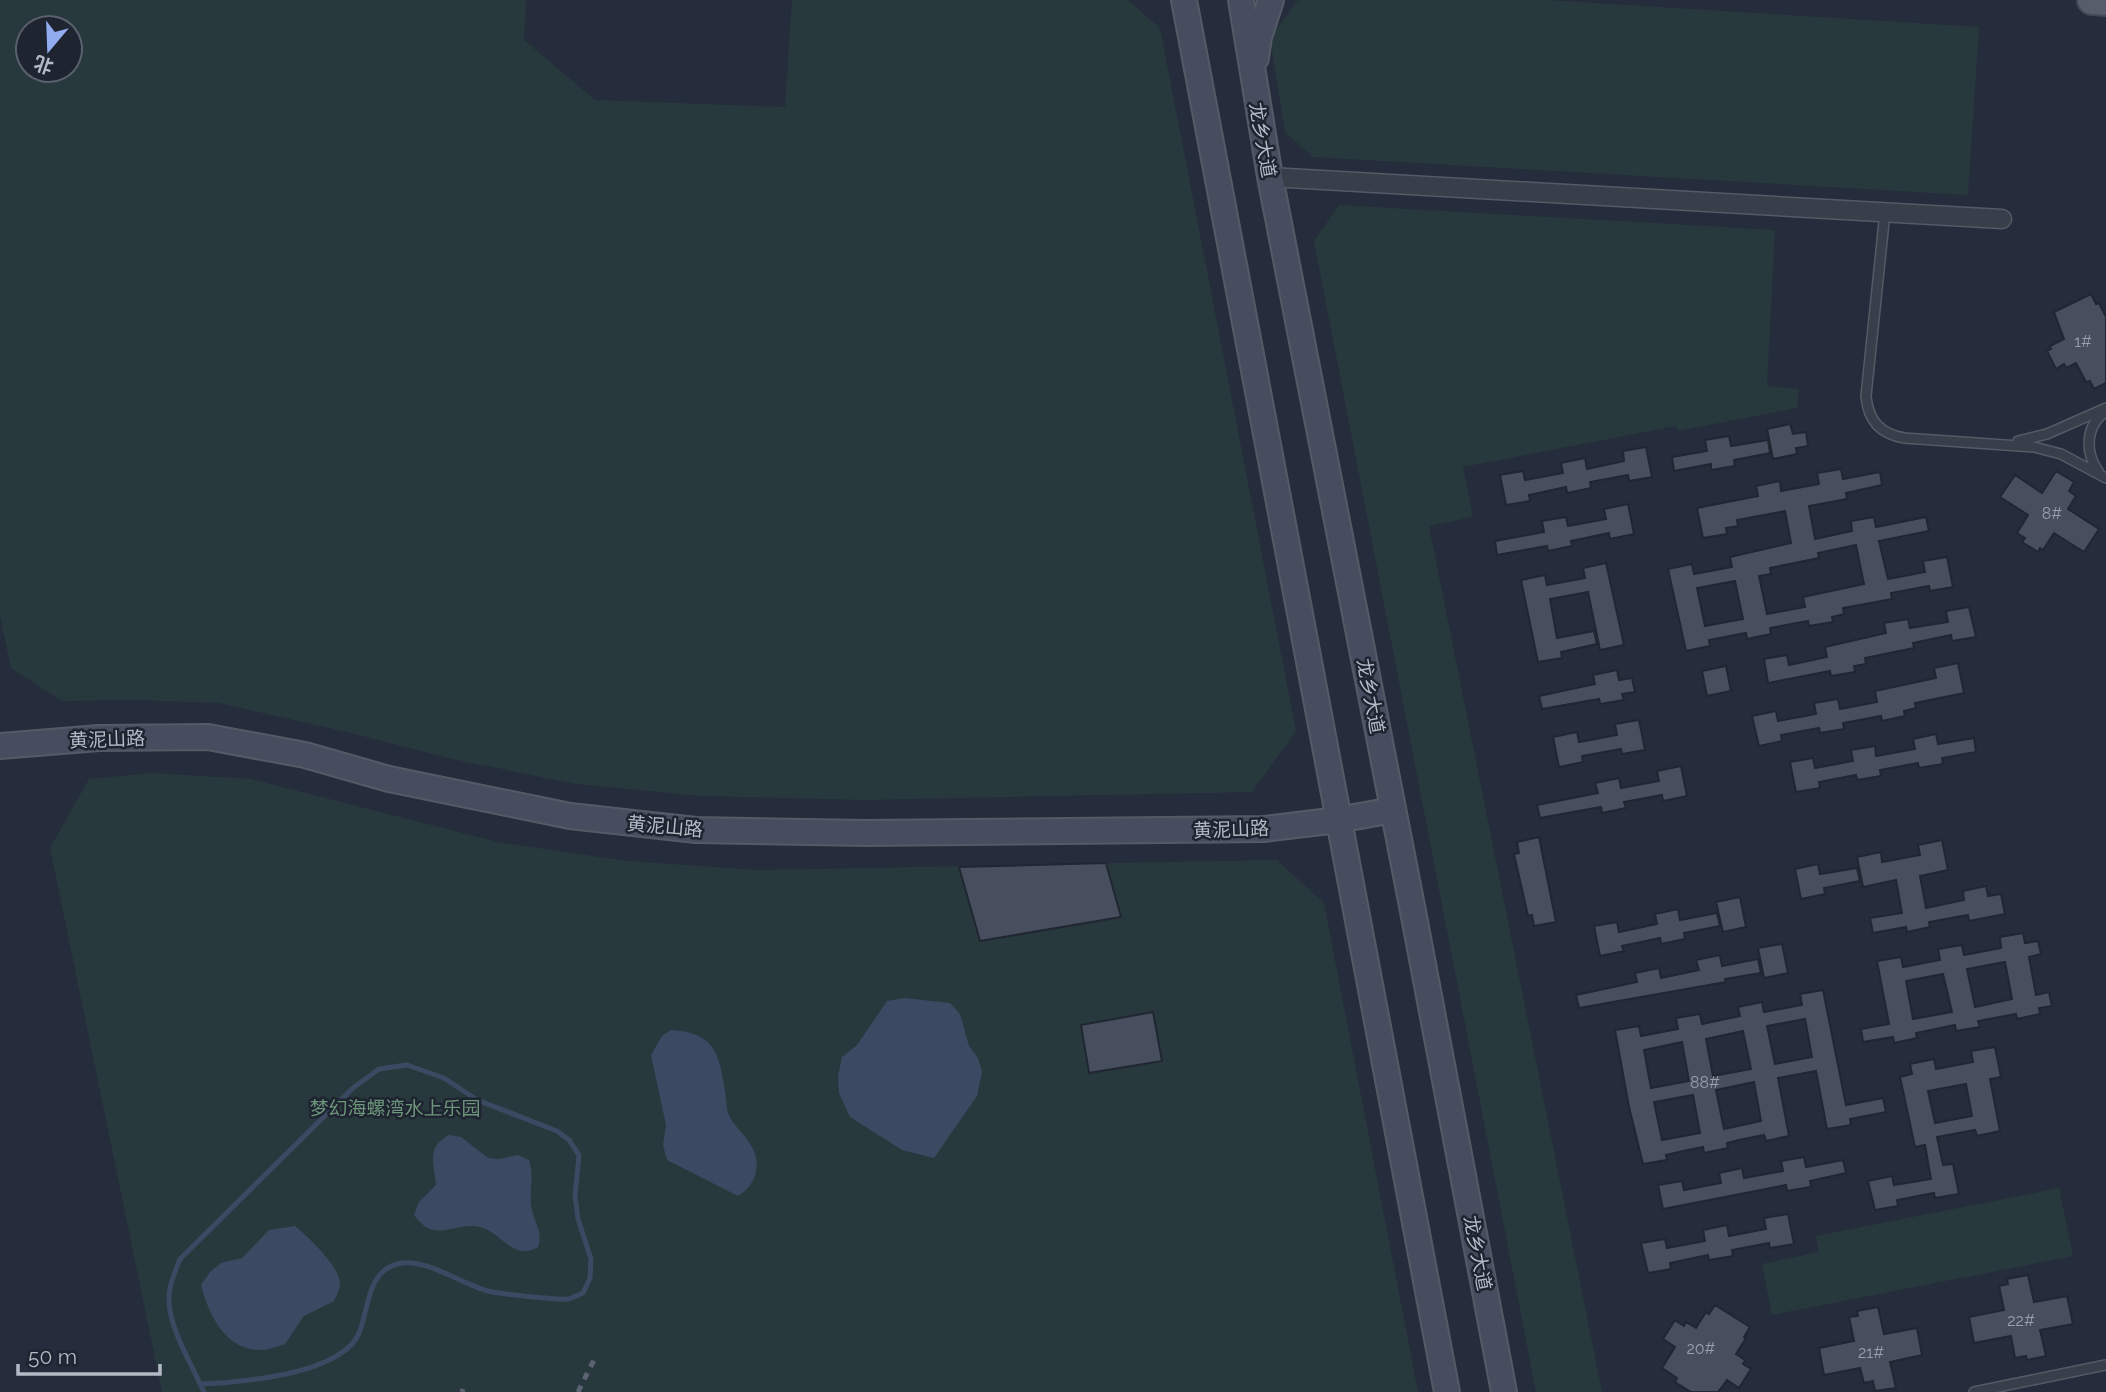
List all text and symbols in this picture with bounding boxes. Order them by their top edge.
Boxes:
north arrow [14,14,84,84]
text: 北 [31,52,56,79]
street label: 龙乡大道 [1246,101,1280,179]
house number: 1# [2074,332,2092,351]
house number: 8# [2042,504,2062,523]
street label: 龙乡大道 [1353,657,1389,735]
street label: 黄泥山路 [69,727,145,751]
street label: 黄泥山路 [626,812,704,840]
street label: 黄泥山路 [1193,817,1269,841]
house number: 88# [1690,1073,1720,1092]
park label: 梦幻海螺湾水上乐园 [309,1097,481,1119]
street label: 龙乡大道 [1460,1214,1496,1292]
house number: 22# [2007,1311,2035,1330]
scale bar [18,1332,159,1376]
house number: 20# [1686,1339,1716,1358]
house number: 21# [1858,1343,1884,1362]
text: 50 m [28,1344,77,1369]

